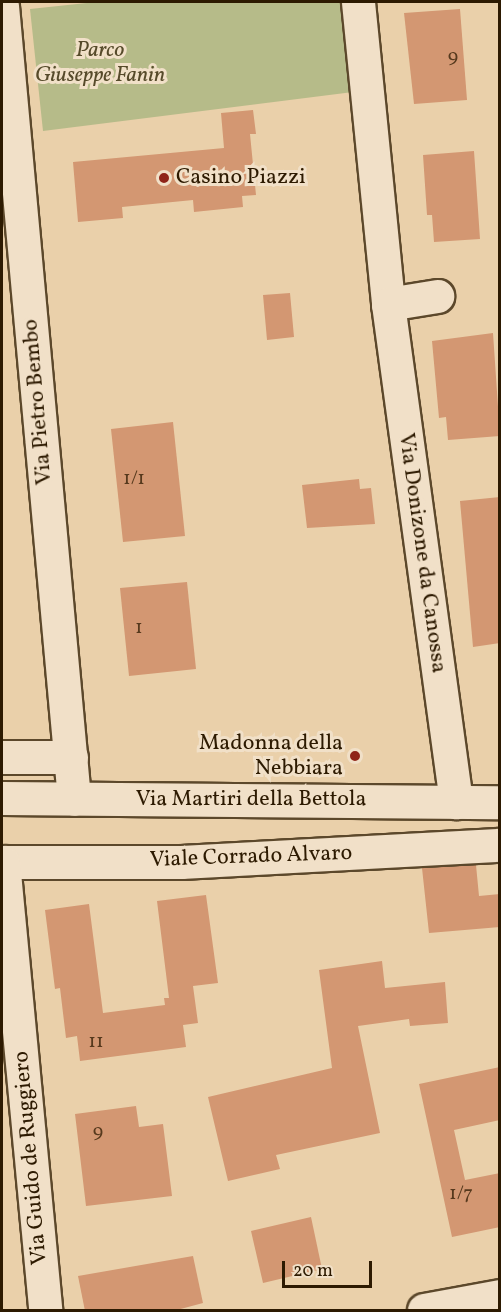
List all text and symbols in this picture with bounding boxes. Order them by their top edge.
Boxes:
park label: Parco Giuseppe Fanin [35,37,165,88]
house number: 9 [448,45,458,69]
place label: Casino Piazzi [176,165,306,191]
marker: Casino Piazzi [157,171,171,185]
street label: Via Pietro Bembo [18,318,58,486]
street label: Via Donizone da Canossa [392,431,452,675]
house number: 1/1 [123,467,145,491]
house number: 1 [135,616,143,640]
place label: Madonna della Nebbiara [199,730,343,782]
marker: Madonna della Nebbiara [348,749,362,763]
street label: Via Martiri della Bettola [136,787,366,813]
street label: Viale Corrado Alvaro [149,840,353,874]
house number: 11 [88,1030,104,1054]
street label: Via Guido de Ruggiero [8,1050,54,1266]
house number: 9 [93,1120,103,1144]
house number: 1/7 [449,1182,473,1206]
scale bar [285,1249,375,1287]
text: 20 m [293,1259,333,1284]

